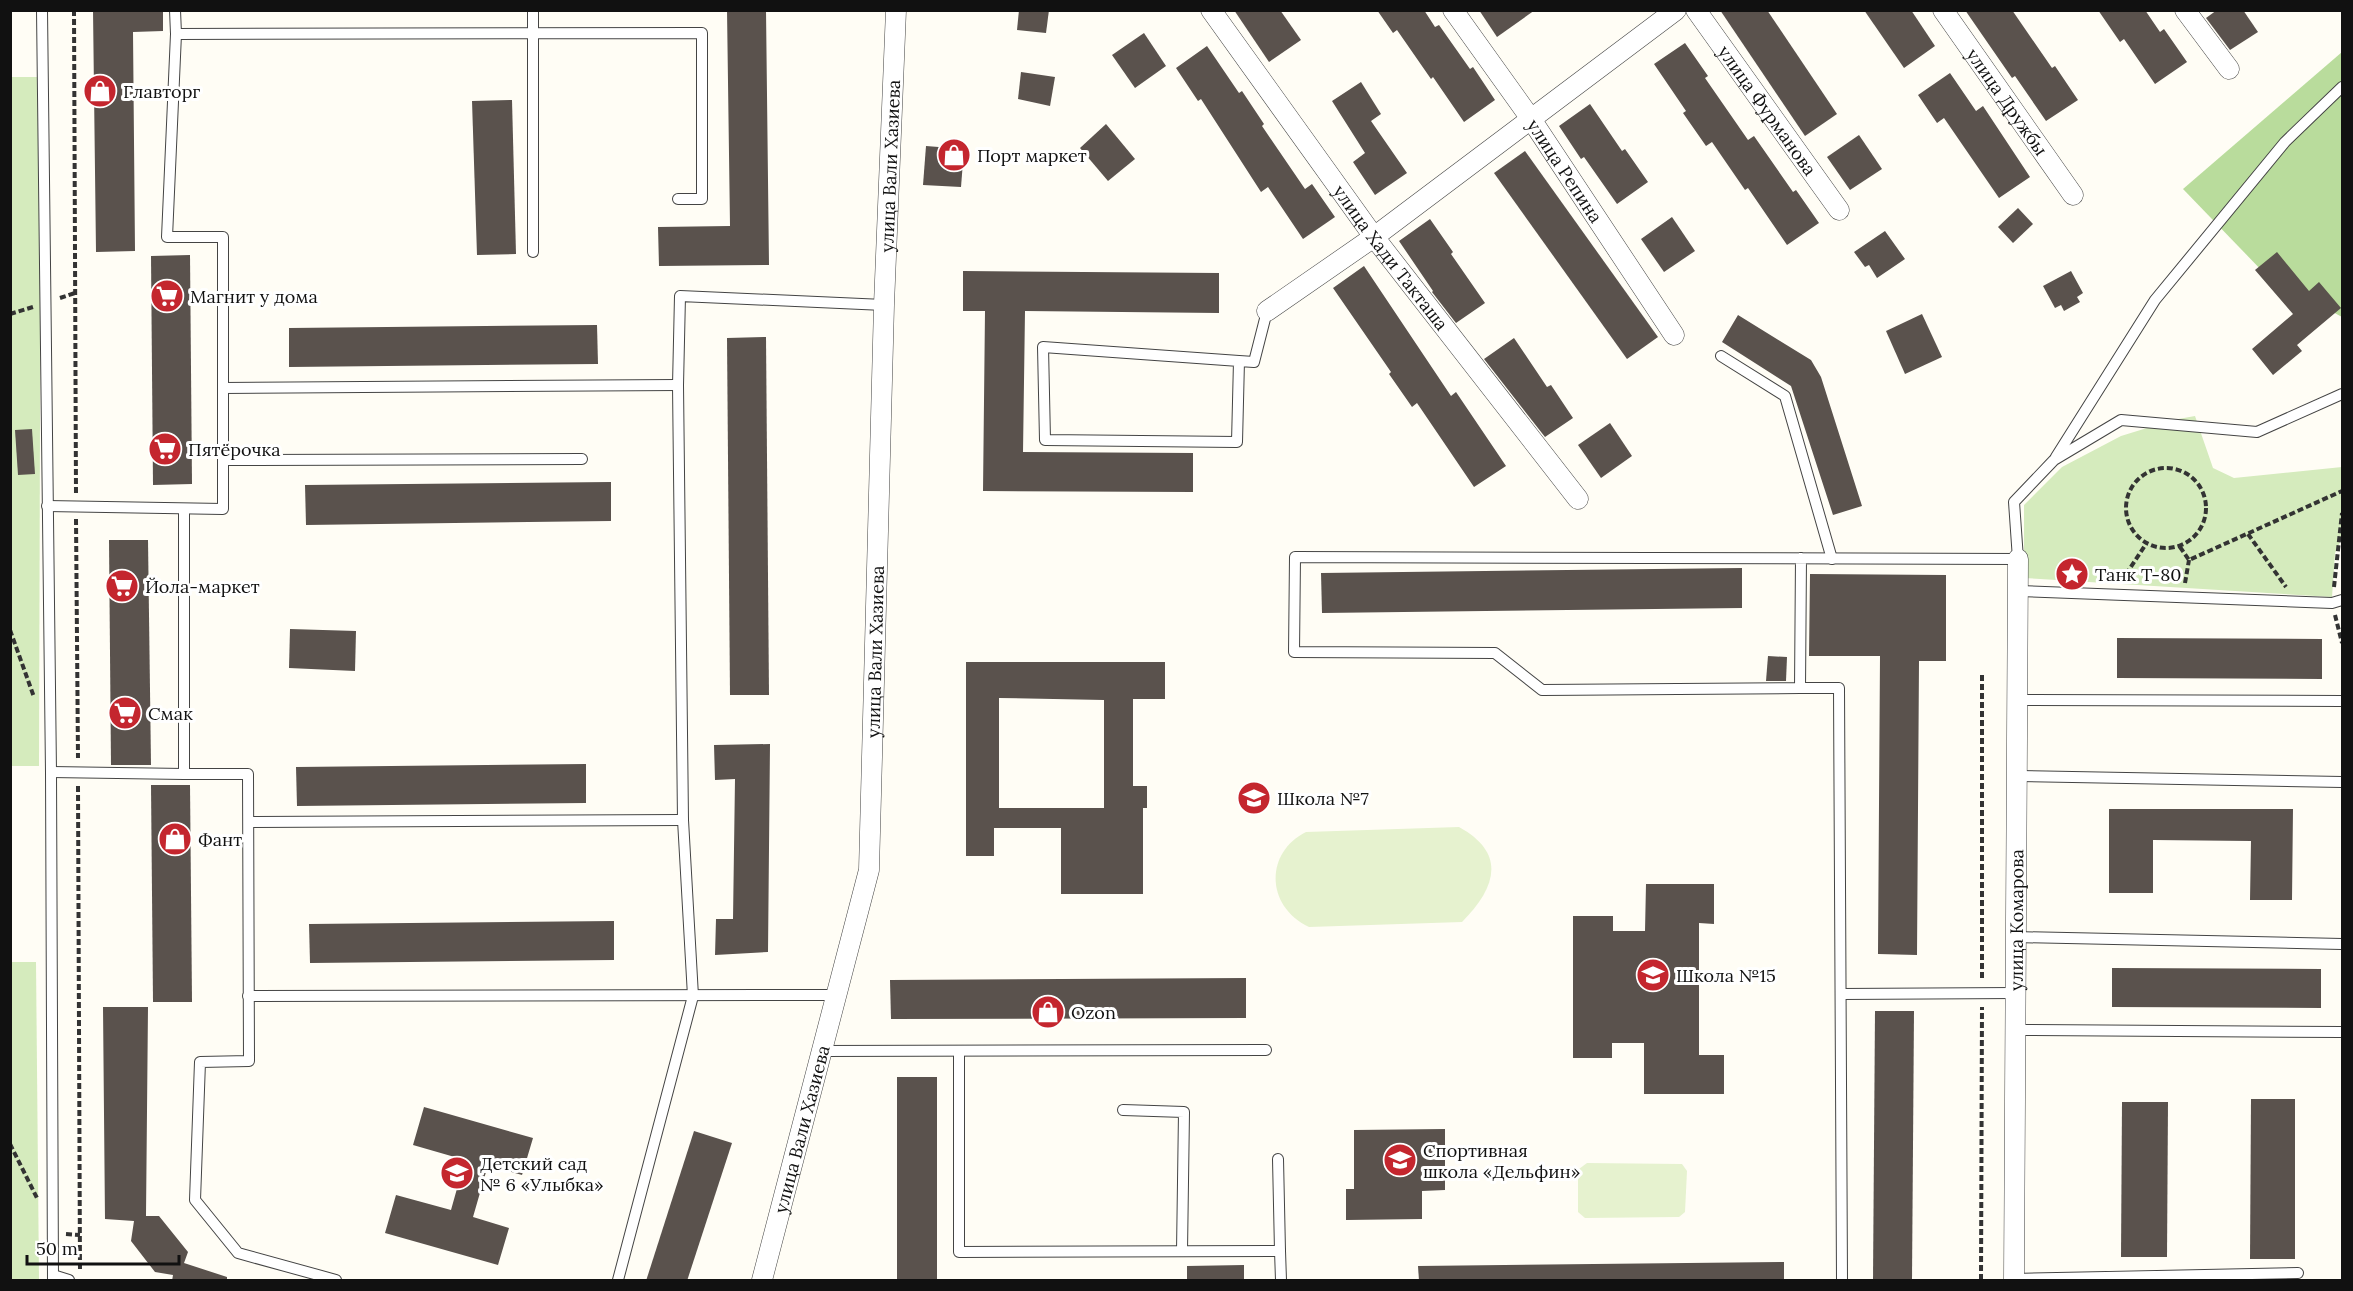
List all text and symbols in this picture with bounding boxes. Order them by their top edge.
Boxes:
street label: улица Фурманова [1713,40,1822,180]
street label: улица Дружбы [1962,43,2053,160]
shop icon: Главторг [82,73,118,109]
street label: улица Вали Хазиева [875,79,905,253]
place label: Главторг [123,80,200,103]
street label: улица Репина [1522,114,1608,227]
shop icon: Порт маркет [936,137,972,173]
place label: Порт маркет [977,144,1087,167]
street label: улица Хади Такташа [1329,180,1454,335]
supermarket icon: Магнит у дома [149,278,185,314]
place label: Магнит у дома [190,285,318,308]
supermarket icon: Пятёрочка [147,431,183,467]
place label: Пятёрочка [188,438,280,461]
place icon: Танк Т-80 [2054,556,2090,592]
place label: Танк Т-80 [2095,563,2181,586]
street label: улица Вали Хазиева [861,565,889,738]
supermarket icon: Йола-маркет [104,568,140,604]
place label: Йола-маркет [145,575,260,598]
supermarket icon: Смак [107,695,143,731]
place label: Смак [148,702,193,725]
school or university icon: Школа №7 [1236,780,1272,816]
place label: Школа №7 [1277,787,1369,810]
shop icon: Фант [157,821,193,857]
place label: Фант [198,828,242,851]
street label: улица Комарова [2004,849,2028,991]
school or university icon: Школа №15 [1635,957,1671,993]
place label: Школа №15 [1676,964,1776,987]
shop icon: Ozon [1030,994,1066,1030]
place label: Ozon [1071,1001,1116,1024]
street label: улица Вали Хазиева [768,1043,834,1216]
place label: Спортивная школа «Дельфин» [1423,1139,1580,1183]
school or university icon: Спортивная школа «Дельфин» [1382,1142,1418,1178]
place label: Детский сад № 6 «Улыбка» [480,1152,604,1196]
school or university icon: Детский сад № 6 «Улыбка» [439,1155,475,1191]
scale bar [27,1228,178,1266]
text: 50 m [36,1237,78,1260]

